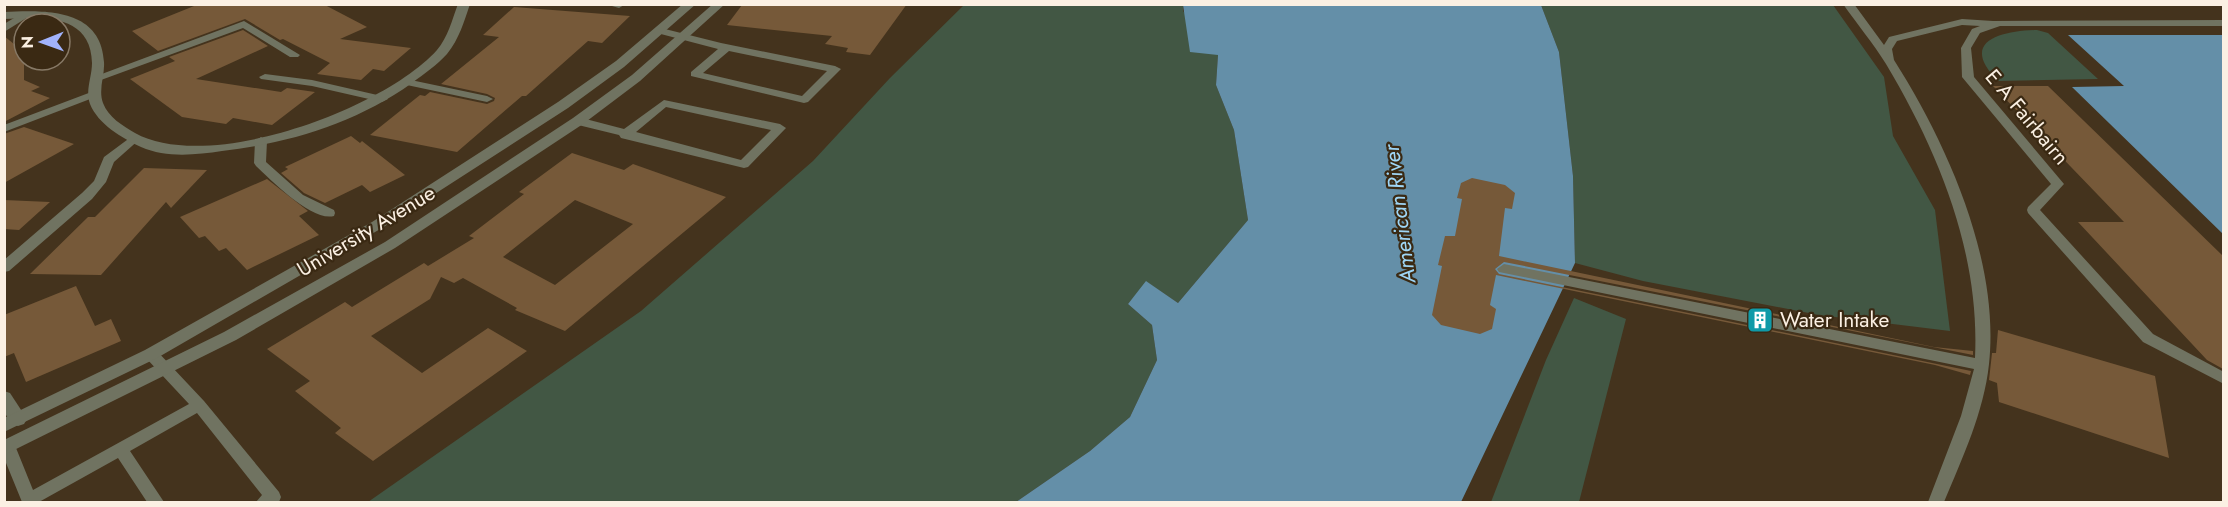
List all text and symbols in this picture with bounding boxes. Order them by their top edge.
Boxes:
north arrow [12,12,72,72]
text: N [16,36,39,49]
street label: E A Fairbairn [1978,63,2076,171]
water label: American River [1374,141,1424,286]
street label: University Avenue [291,178,441,284]
building icon: Water Intake [1745,305,1775,335]
place label: Water Intake [1780,305,1889,335]

